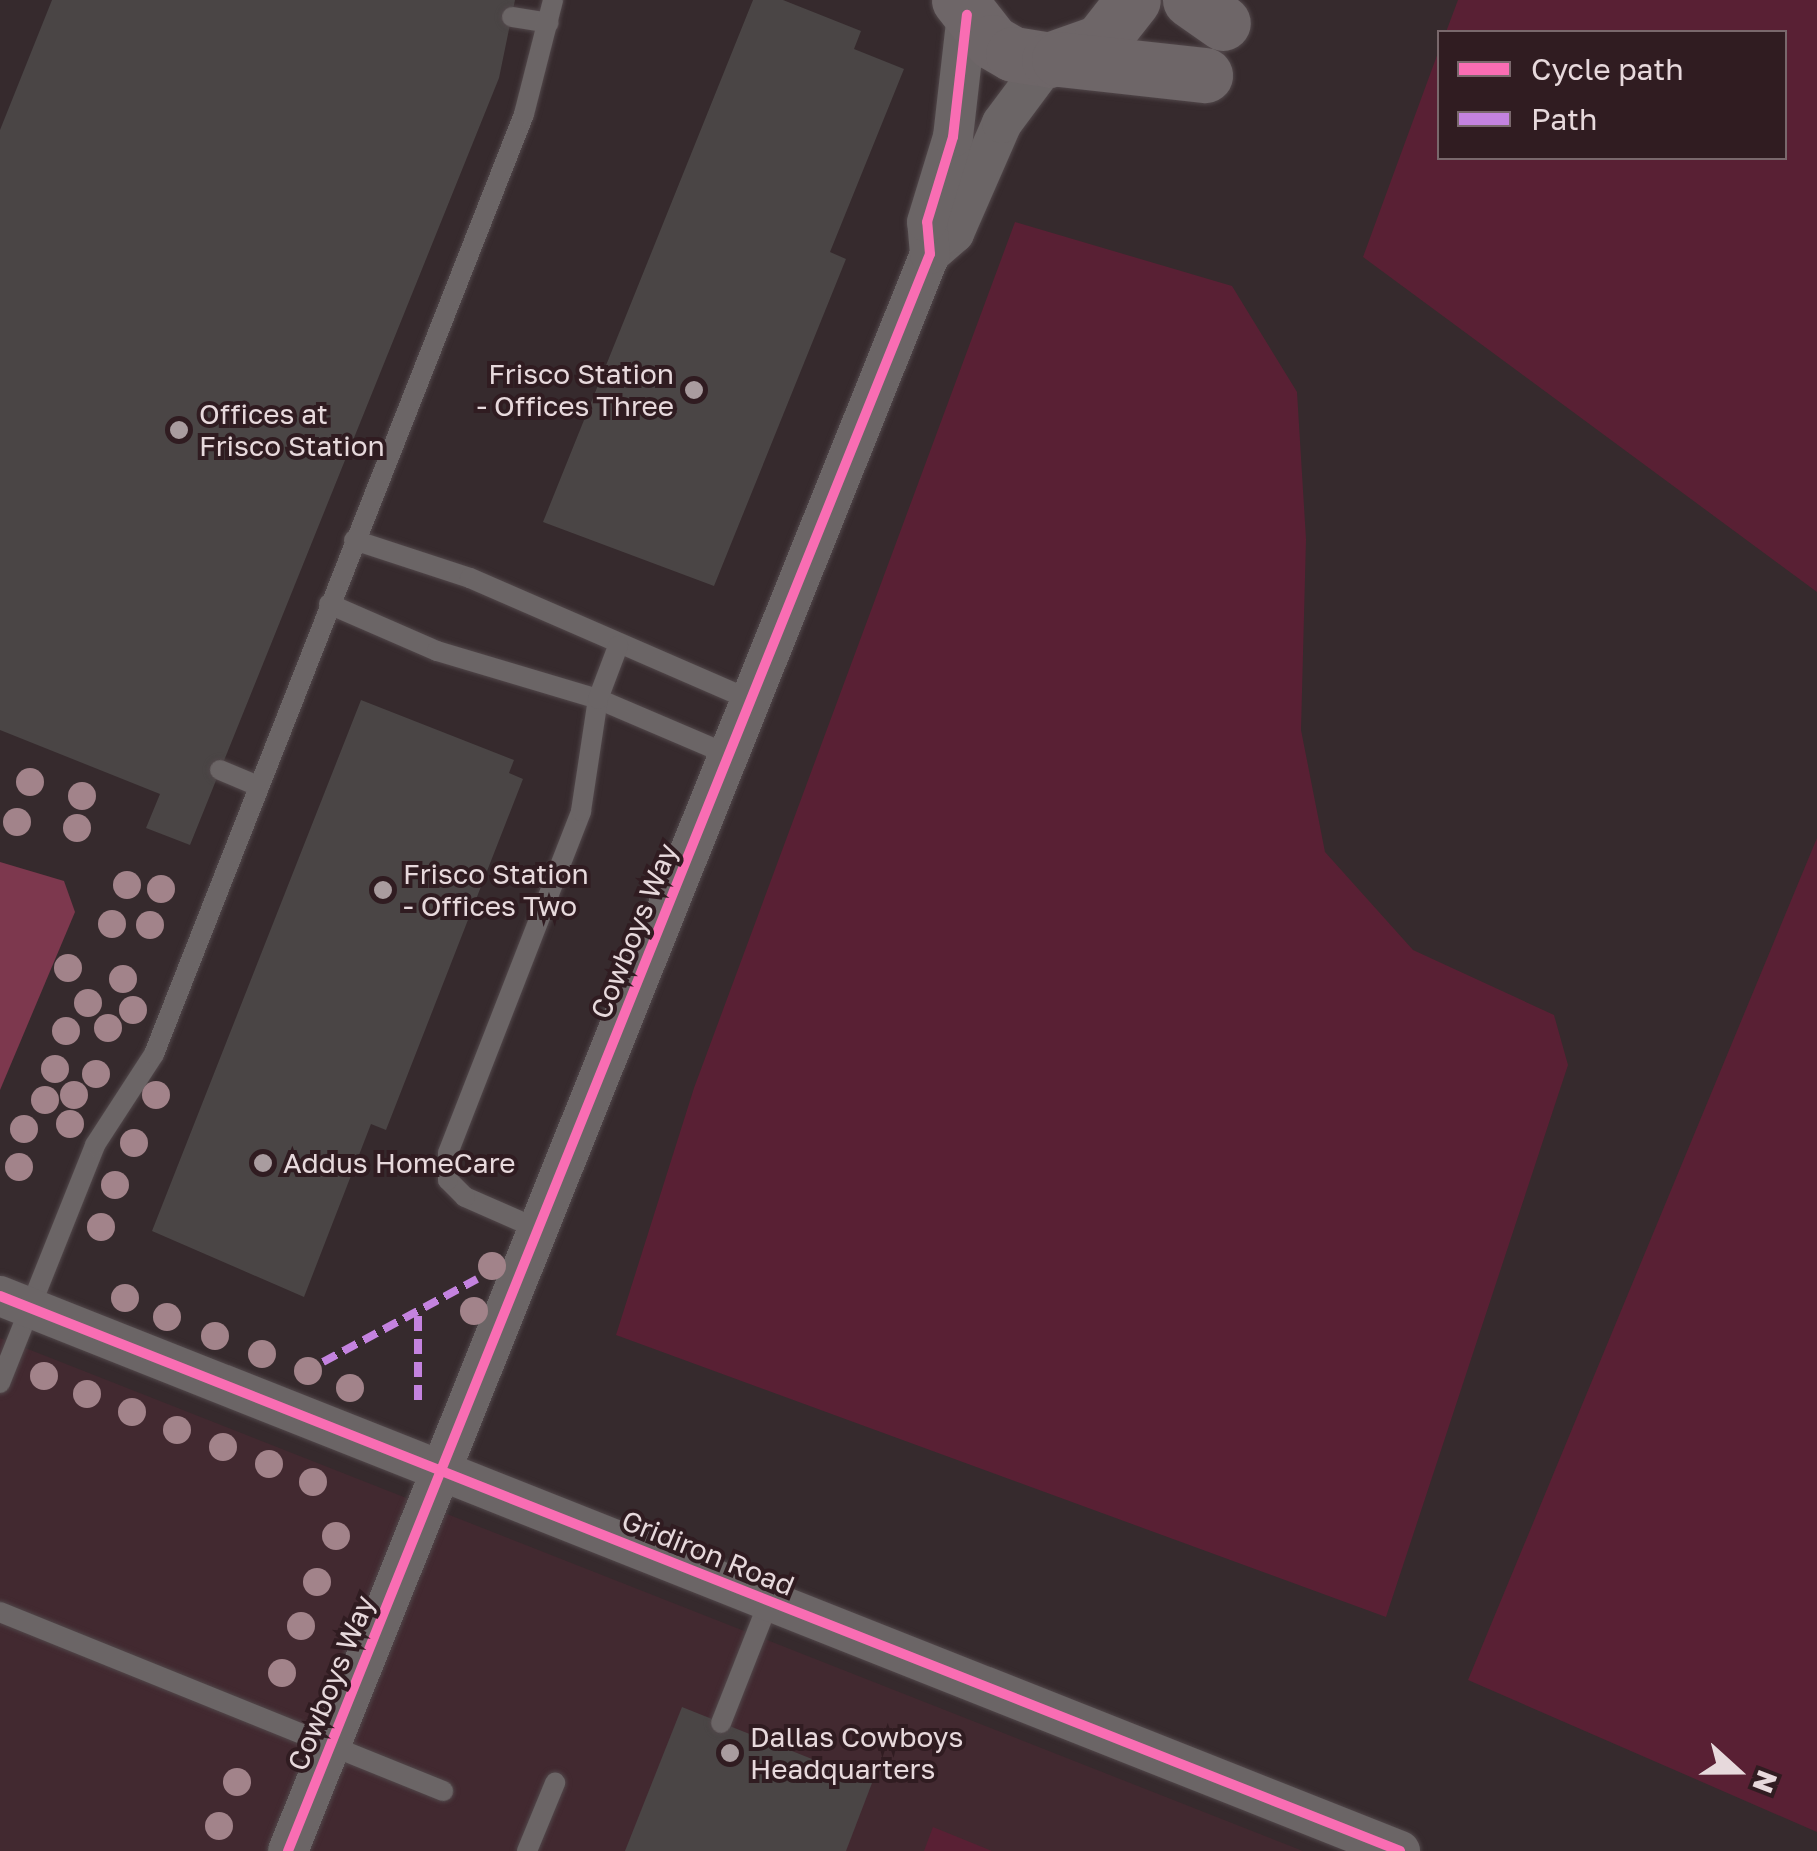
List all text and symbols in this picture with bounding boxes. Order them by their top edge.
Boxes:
legend [1437,30,1787,160]
text: Cycle path [1531,51,1684,87]
text: Path [1531,101,1597,137]
place label: Frisco Station - Offices Three [476,357,674,423]
marker: Frisco Station - Offices Three [683,379,705,401]
place label: Offices at Frisco Station [199,397,385,463]
marker: Offices at Frisco Station [168,419,190,441]
street label: Cowboys Way [584,839,684,1023]
place label: Frisco Station - Offices Two [403,857,589,923]
marker: Frisco Station - Offices Two [372,879,394,901]
place label: Addus HomeCare [283,1146,516,1180]
marker: Addus HomeCare [252,1152,274,1174]
street label: Gridiron Road [617,1503,799,1603]
street label: Cowboys Way [281,1591,381,1775]
place label: Dallas Cowboys Headquarters [750,1720,963,1786]
north arrow [1687,1721,1787,1821]
marker: Dallas Cowboys Headquarters [719,1742,741,1764]
text: N [1746,1766,1785,1798]

